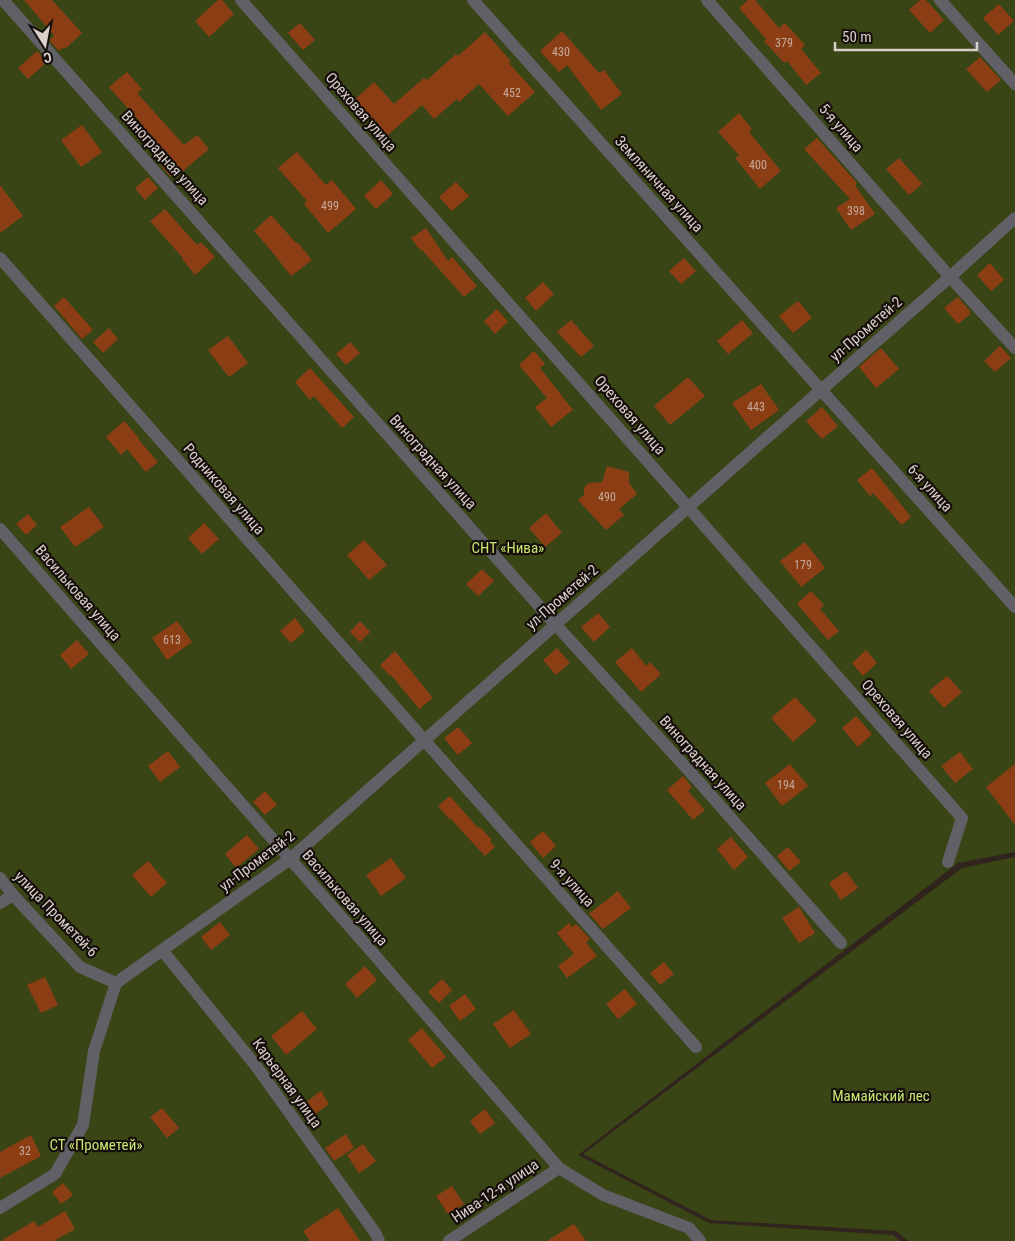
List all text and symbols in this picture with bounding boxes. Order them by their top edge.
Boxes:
north arrow [20,20,70,70]
scale bar [835,20,978,52]
text: 50 m [842,28,872,46]
house number: 379 [775,36,793,50]
house number: 430 [552,45,570,59]
text: С [42,49,53,66]
street label: Ореховая улица [322,69,400,155]
house number: 452 [503,86,521,100]
street label: 5-я улица [815,100,867,156]
street label: Виноградная улица [118,107,212,209]
street label: Земляничная улица [611,132,707,236]
house number: 400 [749,158,767,172]
house number: 499 [321,199,339,213]
house number: 398 [847,204,865,218]
street label: ул-Прометей-2 [826,293,906,365]
street label: Ореховая улица [591,372,669,458]
house number: 443 [747,400,765,414]
street label: Виноградная улица [386,411,480,513]
street label: Родниковая улица [180,440,268,538]
street label: 6-я улица [904,460,956,516]
house number: 490 [598,490,616,504]
park label: СНТ «Нива» [472,539,544,557]
street label: Васильковая улица [31,541,125,645]
house number: 179 [794,558,812,572]
street label: ул-Прометей-2 [522,561,602,633]
house number: 613 [163,633,181,647]
street label: Ореховая улица [858,676,936,762]
street label: Виноградная улица [656,712,750,814]
house number: 194 [777,778,795,792]
street label: ул-Прометей-2 [216,827,298,895]
street label: Васильковая улица [298,846,392,950]
street label: 9-я улица [546,855,598,911]
street label: улица Прометей-6 [11,867,101,961]
street label: Карьерная улица [248,1035,326,1131]
park label: Мамайский лес [832,1087,930,1105]
park label: СТ «Прометей» [49,1136,143,1154]
house number: 32 [19,1144,31,1158]
street label: Нива-12-я улица [448,1155,542,1227]

